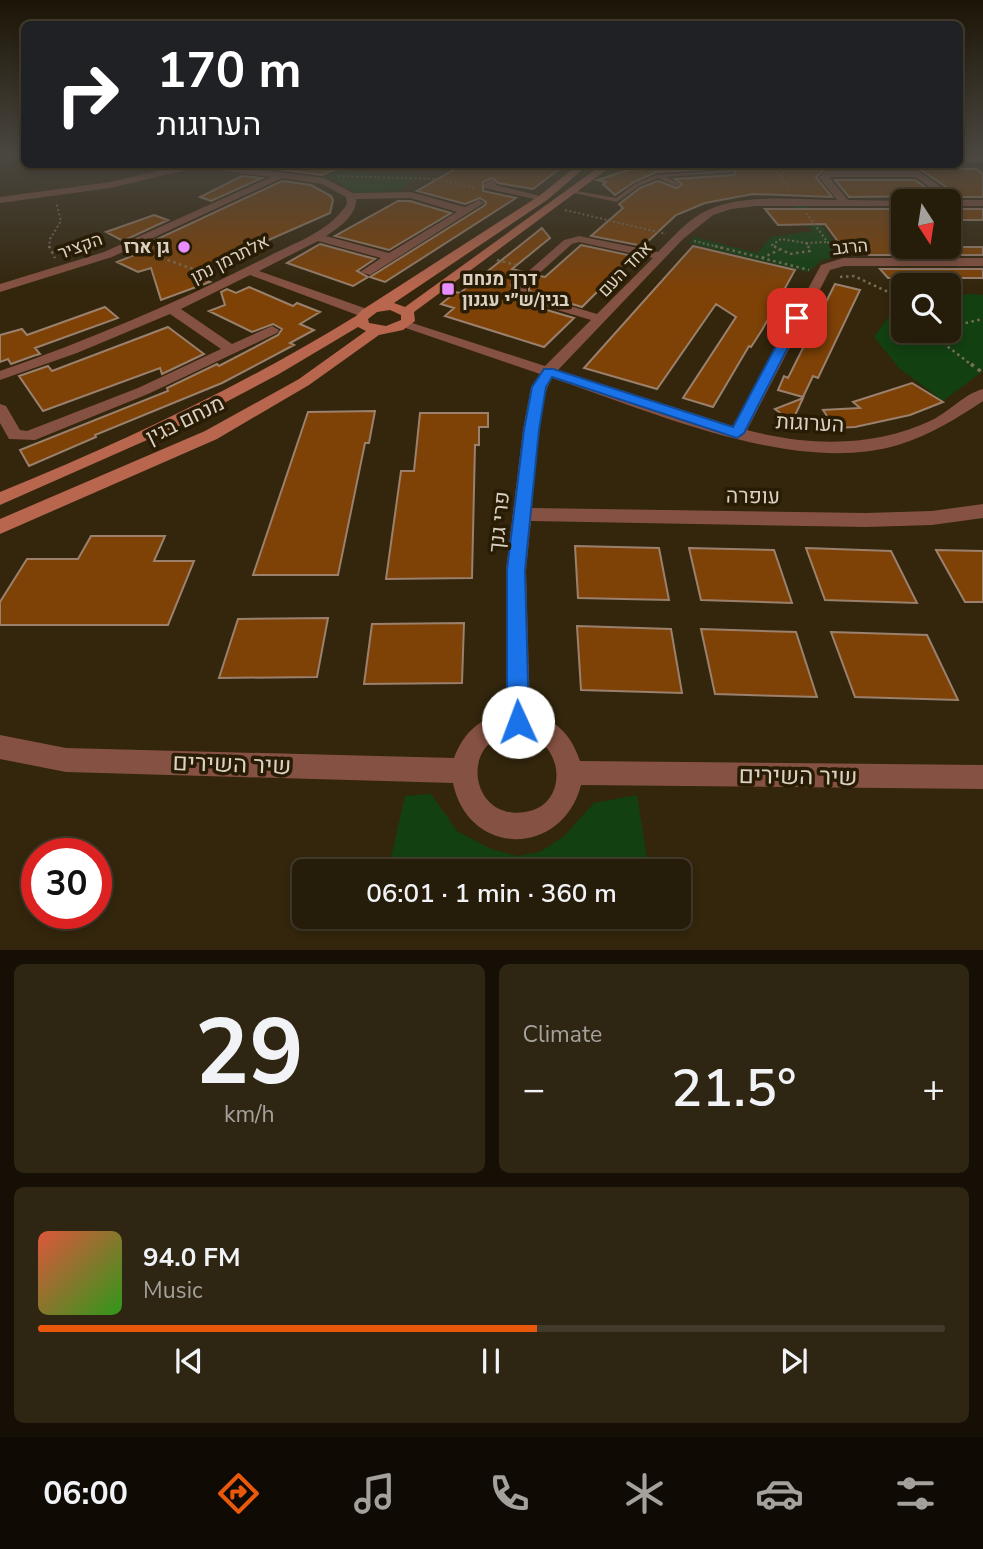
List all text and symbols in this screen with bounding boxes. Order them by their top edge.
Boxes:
text: 170 m [157,37,301,104]
icon: right [42,49,133,140]
text: הערוגות [157,103,261,146]
north arrow [891,189,961,259]
map controls [891,189,961,343]
street label: הקציר [54,227,106,265]
street label: אלתרמן נתן [187,229,273,289]
street label: הרגב [831,233,869,261]
place label: גן ארז [124,235,170,259]
street label: אחד העם [592,236,658,302]
marker: גן ארז [176,239,192,255]
place label: דרך מנחם בגין/ש״י עגנון [462,267,569,312]
button: search [891,273,961,343]
marker: דרך מנחם בגין/ש״י עגנון [440,281,456,297]
pin [767,288,827,348]
icon: arrive [778,299,816,337]
street label: מנחם בגין [141,389,229,451]
street label: הערוגות [775,407,845,439]
street label: עופרה [726,482,780,510]
street label: פרי גנך [482,490,516,554]
position arrow [481,685,555,759]
street label: שיר השירים [172,746,292,782]
street label: שיר השירים [738,759,858,793]
speed limit sign: 30 [21,838,112,929]
text: 06:01 · 1 min · 360 m [366,876,617,911]
text: 29 [195,991,304,1115]
text: Climate [523,1019,602,1050]
text: 21.5° [671,1053,796,1124]
text: − [523,1064,545,1115]
text: + [922,1064,945,1115]
text: km/h [224,1099,275,1130]
text: 94.0 FM [143,1240,240,1275]
text: Music [143,1275,203,1306]
icon: previous [170,1342,208,1380]
icon: pause [472,1342,510,1380]
icon: next [775,1342,813,1380]
icon: directions [214,1469,263,1518]
icon: music [350,1469,399,1518]
icon: phone [485,1469,534,1518]
icon: climate [620,1469,669,1518]
icon: car [755,1469,804,1518]
icon: filters [891,1469,940,1518]
text: 06:00 [43,1472,128,1515]

